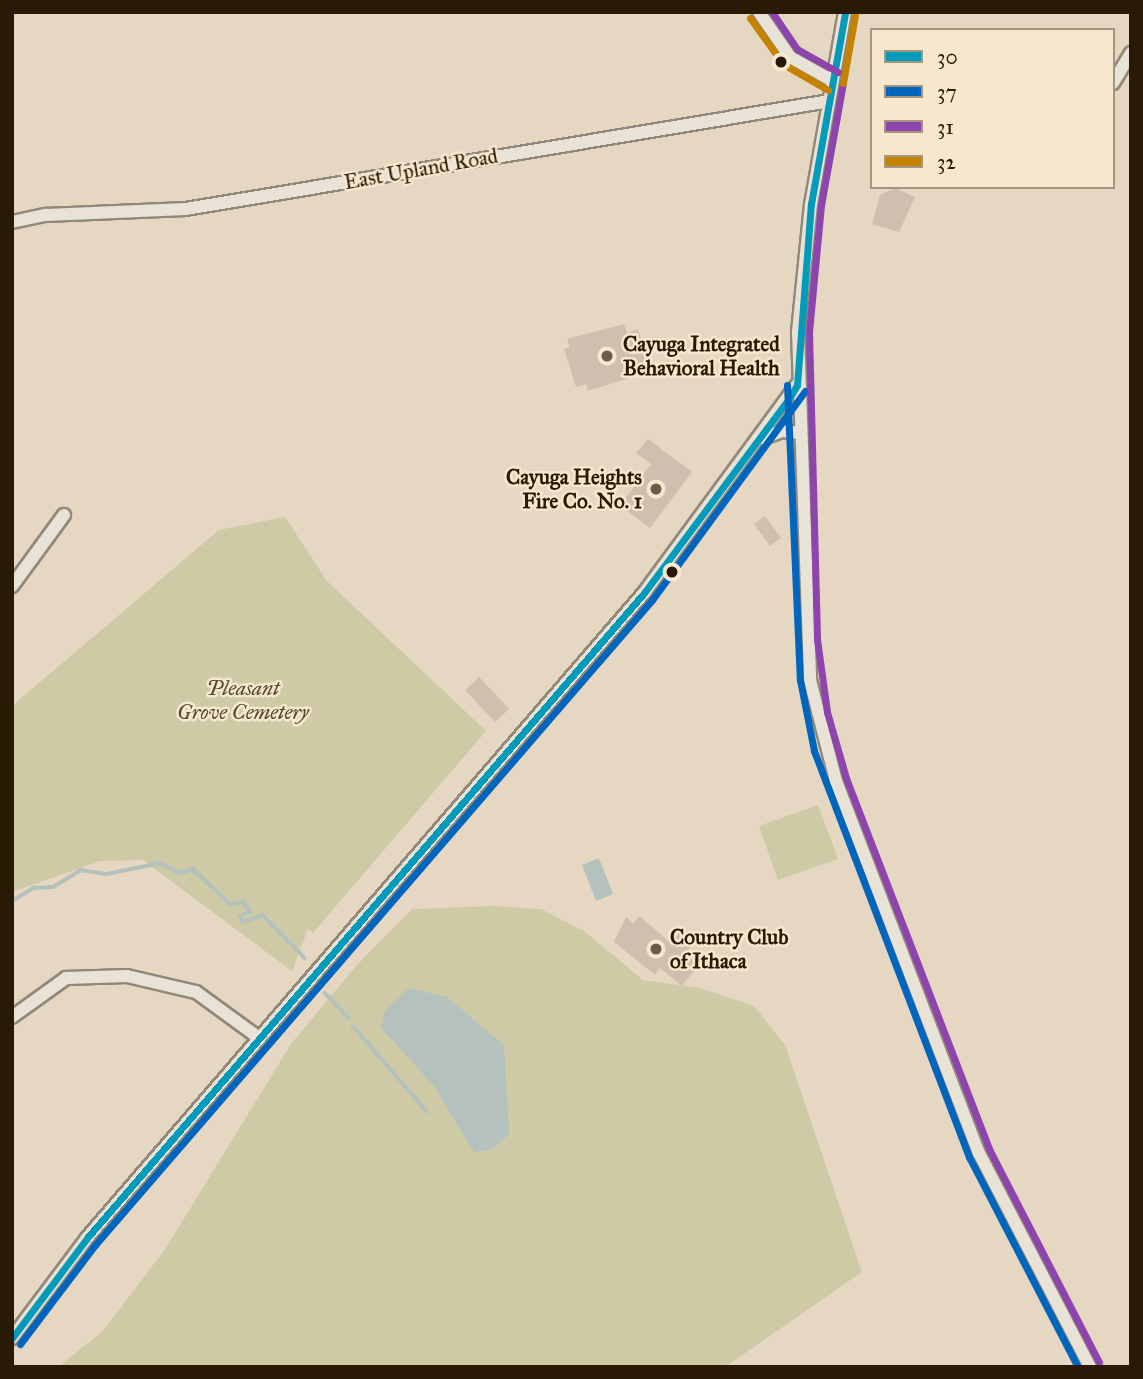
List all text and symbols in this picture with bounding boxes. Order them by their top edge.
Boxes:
legend [870,28,1115,189]
text: 30 [937,44,958,70]
unlabelled marker [774,55,788,69]
text: 37 [937,79,957,105]
text: 31 [937,114,954,140]
street label: East Upland Road [342,143,500,195]
text: 32 [937,149,956,175]
place label: Cayuga Integrated Behavioral Health [623,331,780,381]
marker: Cayuga Integrated Behavioral Health [597,346,617,366]
place label: Cayuga Heights Fire Co. No. 1 [506,464,642,514]
marker: Cayuga Heights Fire Co. No. 1 [648,481,664,497]
unlabelled marker [665,565,679,579]
park label: Pleasant Grove Cemetery [177,675,309,725]
place label: Country Club of Ithaca [670,924,788,974]
marker: Country Club of Ithaca [648,941,664,957]

